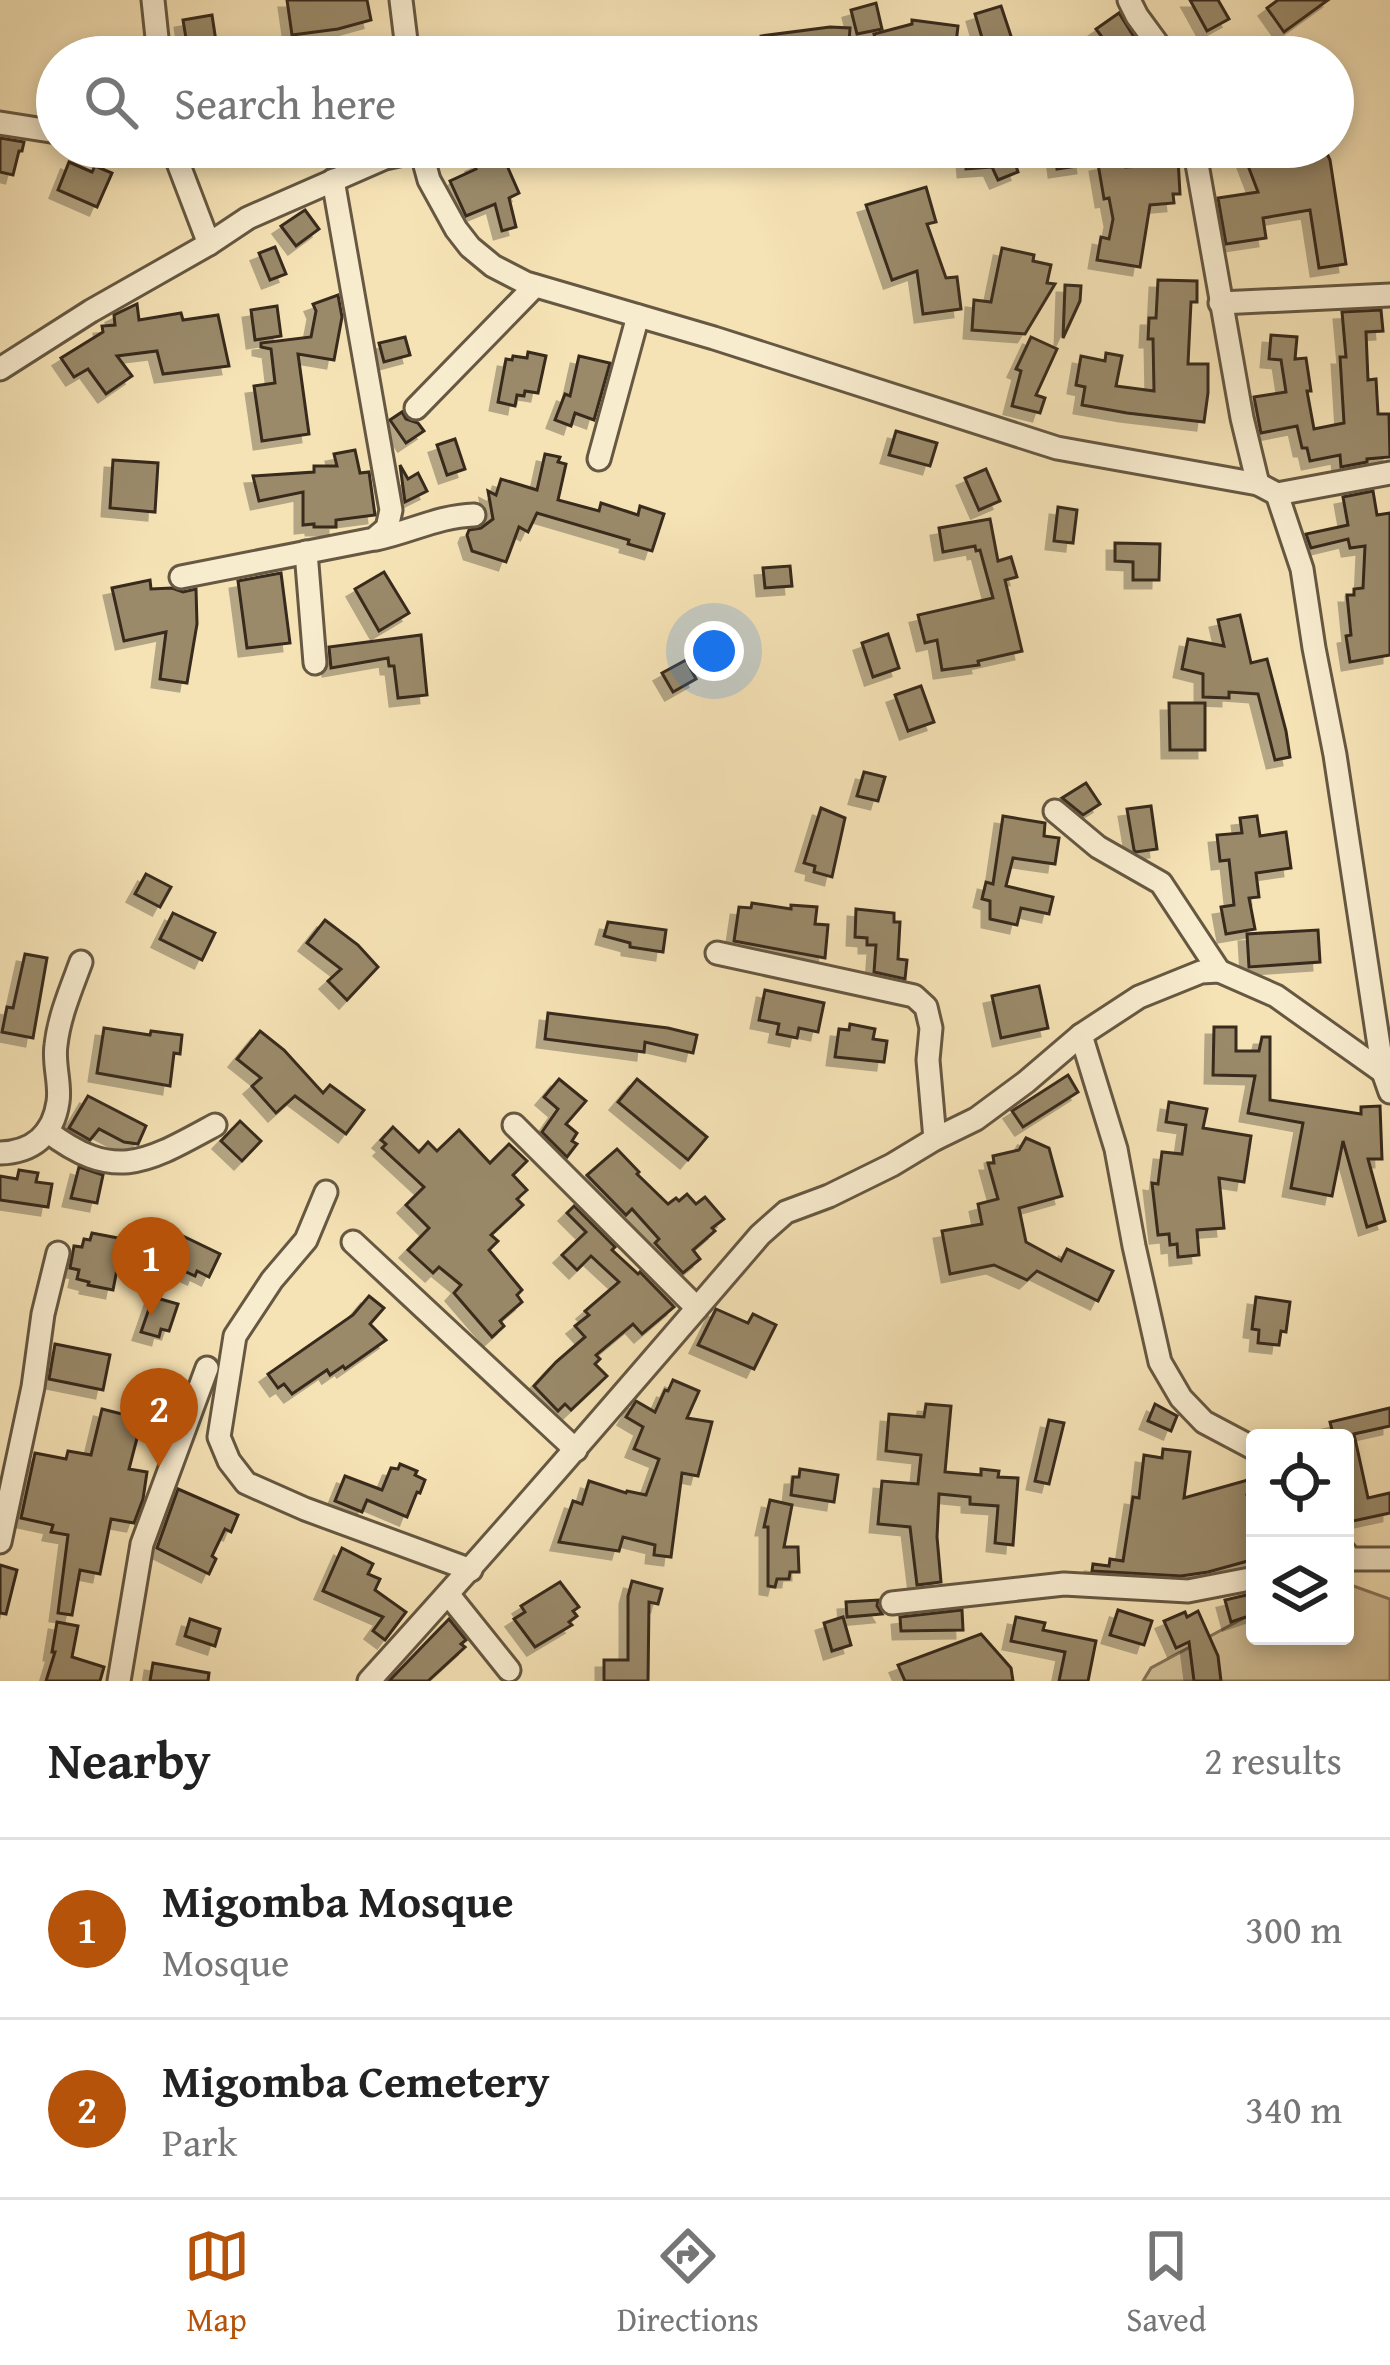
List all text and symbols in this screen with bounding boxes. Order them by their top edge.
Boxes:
search box [36,36,1354,168]
icon: search [78,69,144,135]
text: Search here [174,70,396,135]
your location [684,621,744,681]
pin: 1 [112,1217,190,1316]
pin: 2 [120,1368,198,1467]
map controls [1246,1429,1354,1645]
button: locate [1246,1429,1354,1537]
button: layers [1246,1537,1354,1645]
text: Nearby [48,1722,211,1797]
text: 2 results [1204,1731,1342,1788]
text: Migomba Mosque [162,1868,514,1933]
text: 1 [77,1900,97,1957]
text: 300 m [1245,1900,1342,1957]
text: Mosque [162,1933,289,1990]
text: Migomba Cemetery [162,2048,550,2113]
text: 2 [77,2080,97,2137]
text: 340 m [1245,2080,1342,2137]
text: Park [162,2113,237,2170]
tab: Map [184,2223,250,2343]
tab: Directions [617,2223,759,2343]
tab: Saved [1126,2223,1206,2343]

